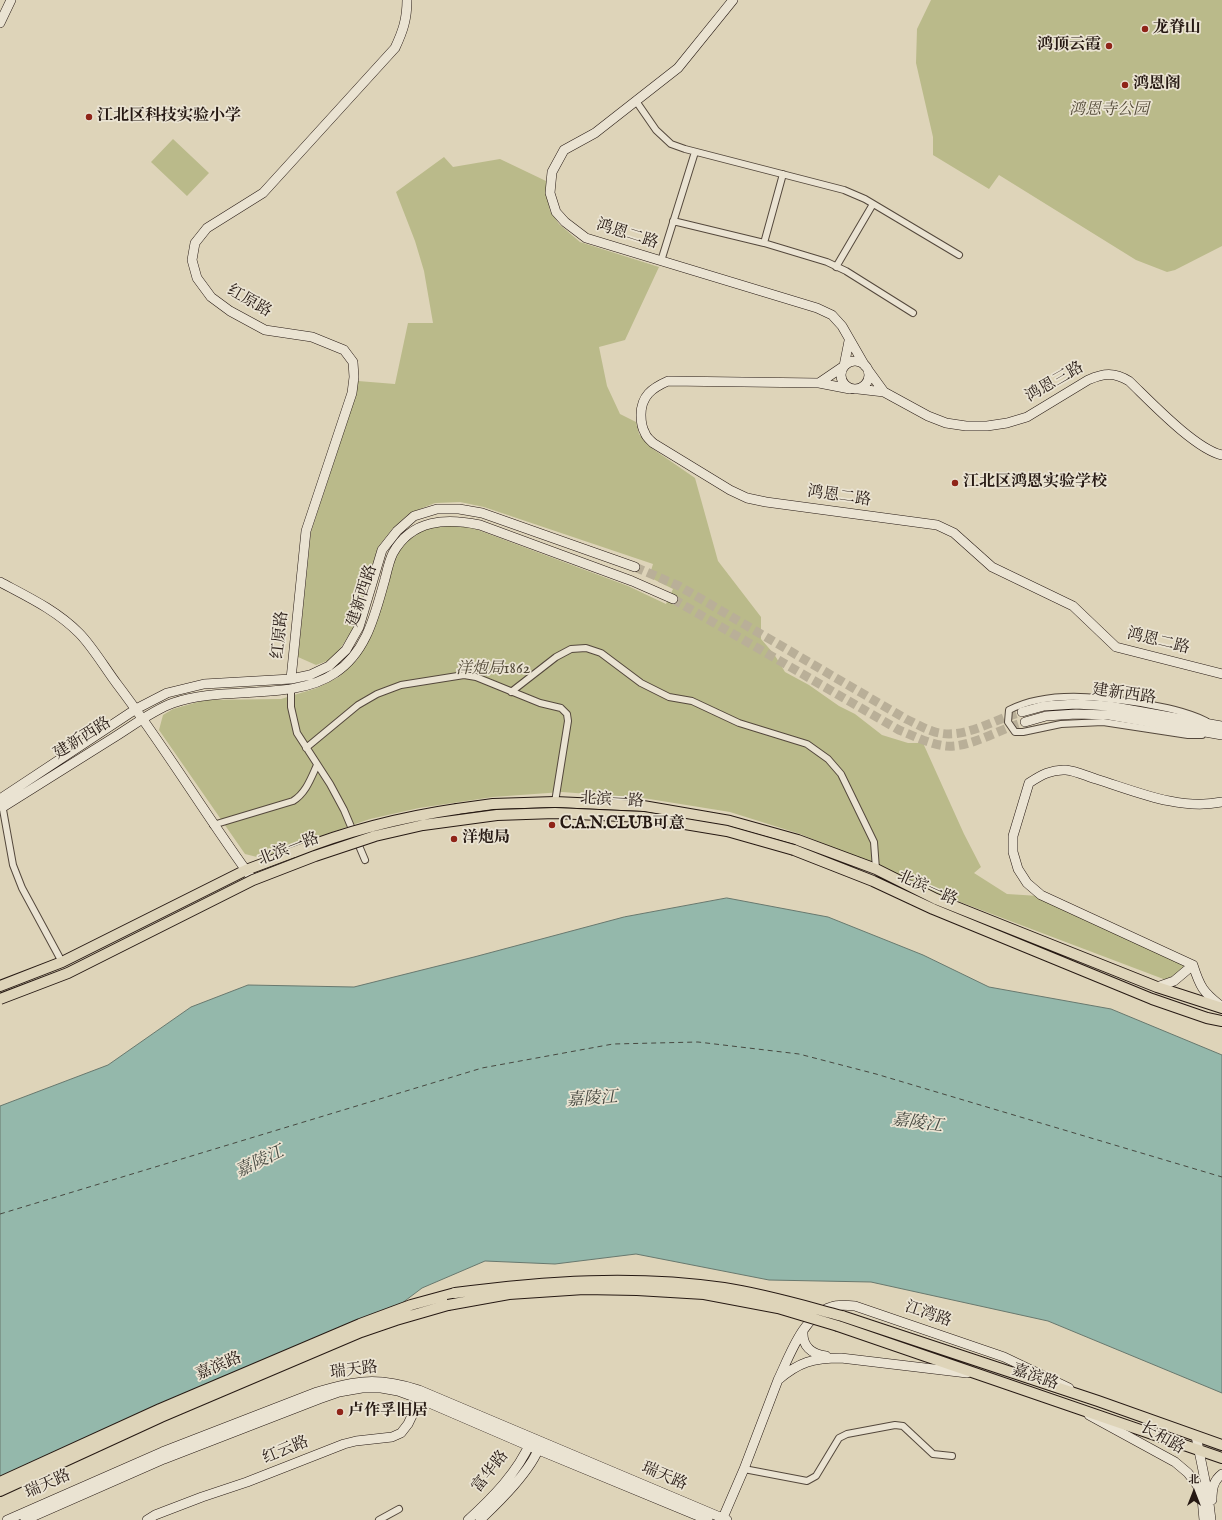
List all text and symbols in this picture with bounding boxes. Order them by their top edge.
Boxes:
place label: 龙脊山 [1153,19,1201,39]
marker: 龙脊山 [1140,24,1150,34]
place label: 鸿顶云霞 [1037,36,1101,56]
marker: 鸿顶云霞 [1104,41,1114,51]
place label: 鸿恩阁 [1133,75,1181,95]
marker: 鸿恩阁 [1120,80,1130,90]
park label: 鸿恩寺公园 [1069,101,1149,121]
place label: 江北区科技实验小学 [97,107,241,127]
marker: 江北区科技实验小学 [84,112,94,122]
street label: 鸿恩二路 [594,216,660,254]
street label: 红原路 [223,282,275,322]
street label: 鸿恩三路 [1022,359,1088,407]
place label: 江北区鸿恩实验学校 [963,473,1107,493]
marker: 江北区鸿恩实验学校 [950,478,960,488]
street label: 鸿恩二路 [806,483,872,511]
street label: 建新西路 [344,563,382,629]
street label: 红原路 [269,610,293,660]
street label: 鸿恩二路 [1125,625,1191,659]
park label: 洋炮局1862 [456,660,530,680]
street label: 建新西路 [1091,681,1157,709]
street label: 建新西路 [51,714,115,764]
street label: 北滨一路 [580,790,644,812]
place label: C.A.N.CLUB可意 [560,815,685,835]
marker: C.A.N.CLUB可意 [547,820,557,830]
place label: 洋炮局 [462,829,510,849]
street label: 北滨一路 [256,830,322,870]
marker: 洋炮局 [449,834,459,844]
street label: 北滨一路 [894,867,960,911]
water label: 嘉陵江 [566,1088,618,1112]
water label: 嘉陵江 [890,1110,944,1138]
water label: 嘉陵江 [233,1143,287,1183]
street label: 江湾路 [902,1298,954,1332]
street label: 嘉滨路 [193,1349,245,1385]
street label: 瑞天路 [329,1359,379,1383]
street label: 嘉滨路 [1009,1361,1061,1395]
place label: 卢作孚旧居 [348,1402,428,1422]
marker: 卢作孚旧居 [335,1407,345,1417]
street label: 长和路 [1136,1419,1188,1459]
street label: 红云路 [260,1433,312,1469]
street label: 富华路 [469,1447,513,1497]
street label: 瑞天路 [638,1459,690,1495]
street label: 瑞天路 [22,1466,74,1504]
north arrow [1174,1472,1214,1512]
text: 北 [1189,1473,1200,1487]

